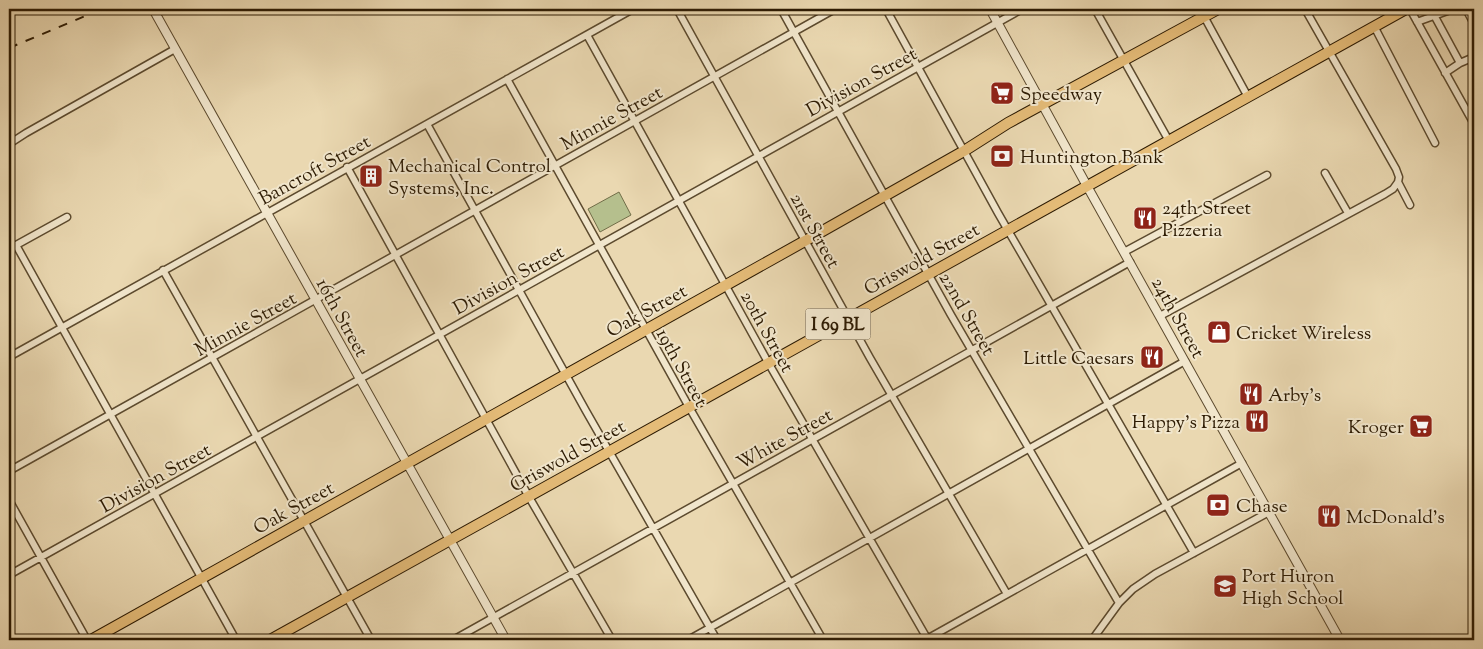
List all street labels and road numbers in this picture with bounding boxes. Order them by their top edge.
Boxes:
street label: Division Street [802,41,923,125]
street label: Minnie Street [556,80,668,158]
street label: Bancroft Street [254,129,376,213]
street label: 21st Street [782,189,846,274]
street label: Griswold Street [859,217,985,303]
street label: Division Street [449,239,570,323]
street label: 22nd Street [931,267,1001,362]
street label: 24th Street [1143,273,1210,364]
street label: 16th Street [308,274,374,363]
street label: Oak Street [602,279,693,345]
street label: Minnie Street [190,286,302,364]
street label: 20th Street [732,286,800,378]
road number: I 69 BL [806,308,870,339]
street label: 19th Street [648,324,714,413]
street label: White Street [732,402,839,478]
street label: Griswold Street [505,414,631,500]
street label: Division Street [96,437,217,521]
street label: Oak Street [249,476,340,542]

